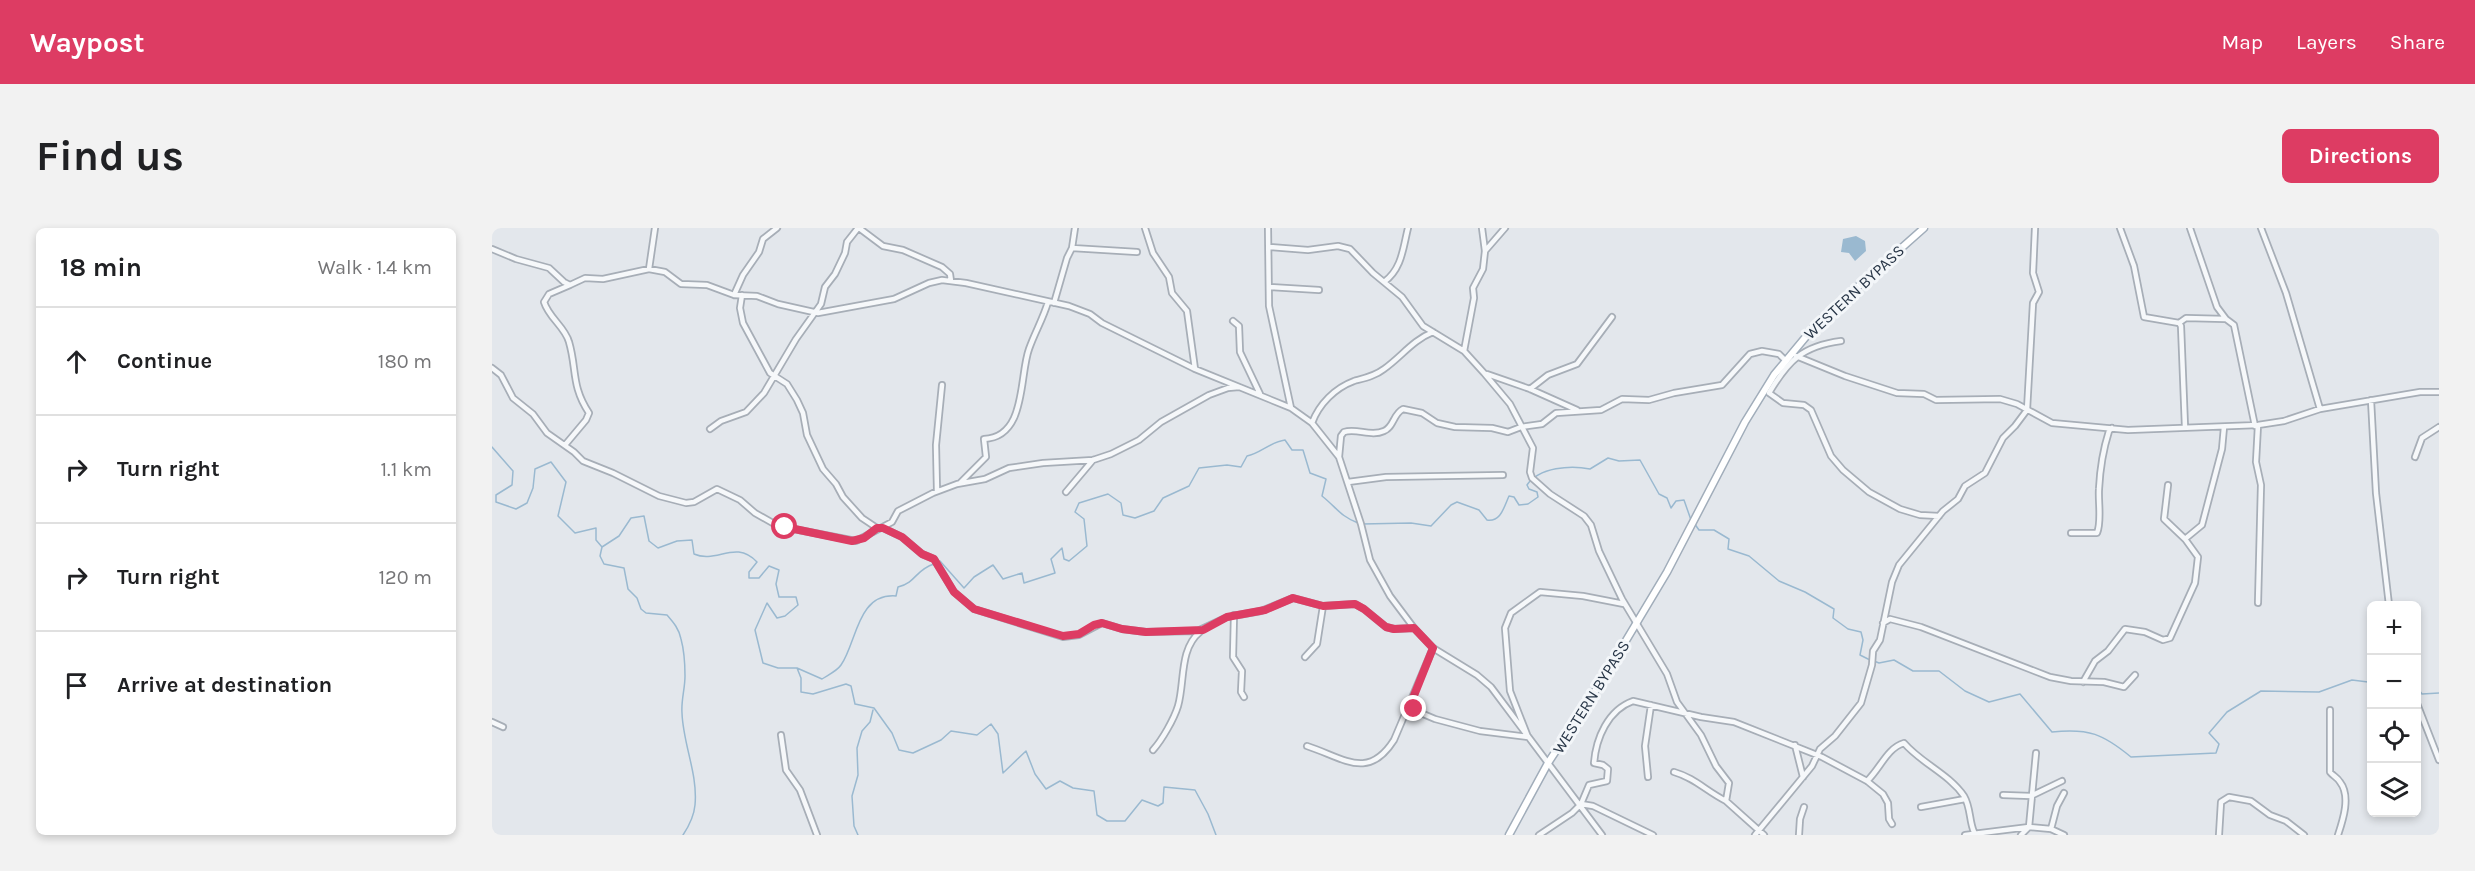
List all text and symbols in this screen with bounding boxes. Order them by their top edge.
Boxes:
text: Waypost [30,26,145,59]
text: Map [2221,30,2263,54]
text: Layers [2296,30,2357,54]
text: Share [2390,30,2445,54]
button: Directions [2282,129,2439,183]
text: Find us [36,131,184,181]
street label: WESTERN BYPASS [1800,241,1908,343]
text: 18 min [60,252,142,283]
text: Walk · 1.4 km [318,256,432,279]
icon: ahead [60,345,93,378]
text: Continue [117,348,212,374]
text: 180 m [378,350,432,373]
icon: right [60,453,93,486]
text: Turn right [117,456,220,482]
text: 1.1 km [380,458,432,481]
route start [771,513,797,539]
icon: right [60,561,93,594]
text: Turn right [117,564,220,590]
text: 120 m [378,566,432,589]
map controls [2367,601,2421,817]
button: + [2367,601,2421,655]
street label: WESTERN BYPASS [1548,637,1634,757]
button: − [2367,655,2421,709]
icon: arrive [60,669,93,702]
text: Arrive at destination [117,672,332,698]
route end [1400,695,1426,721]
button: locate [2367,709,2421,763]
button: layers [2367,763,2421,817]

